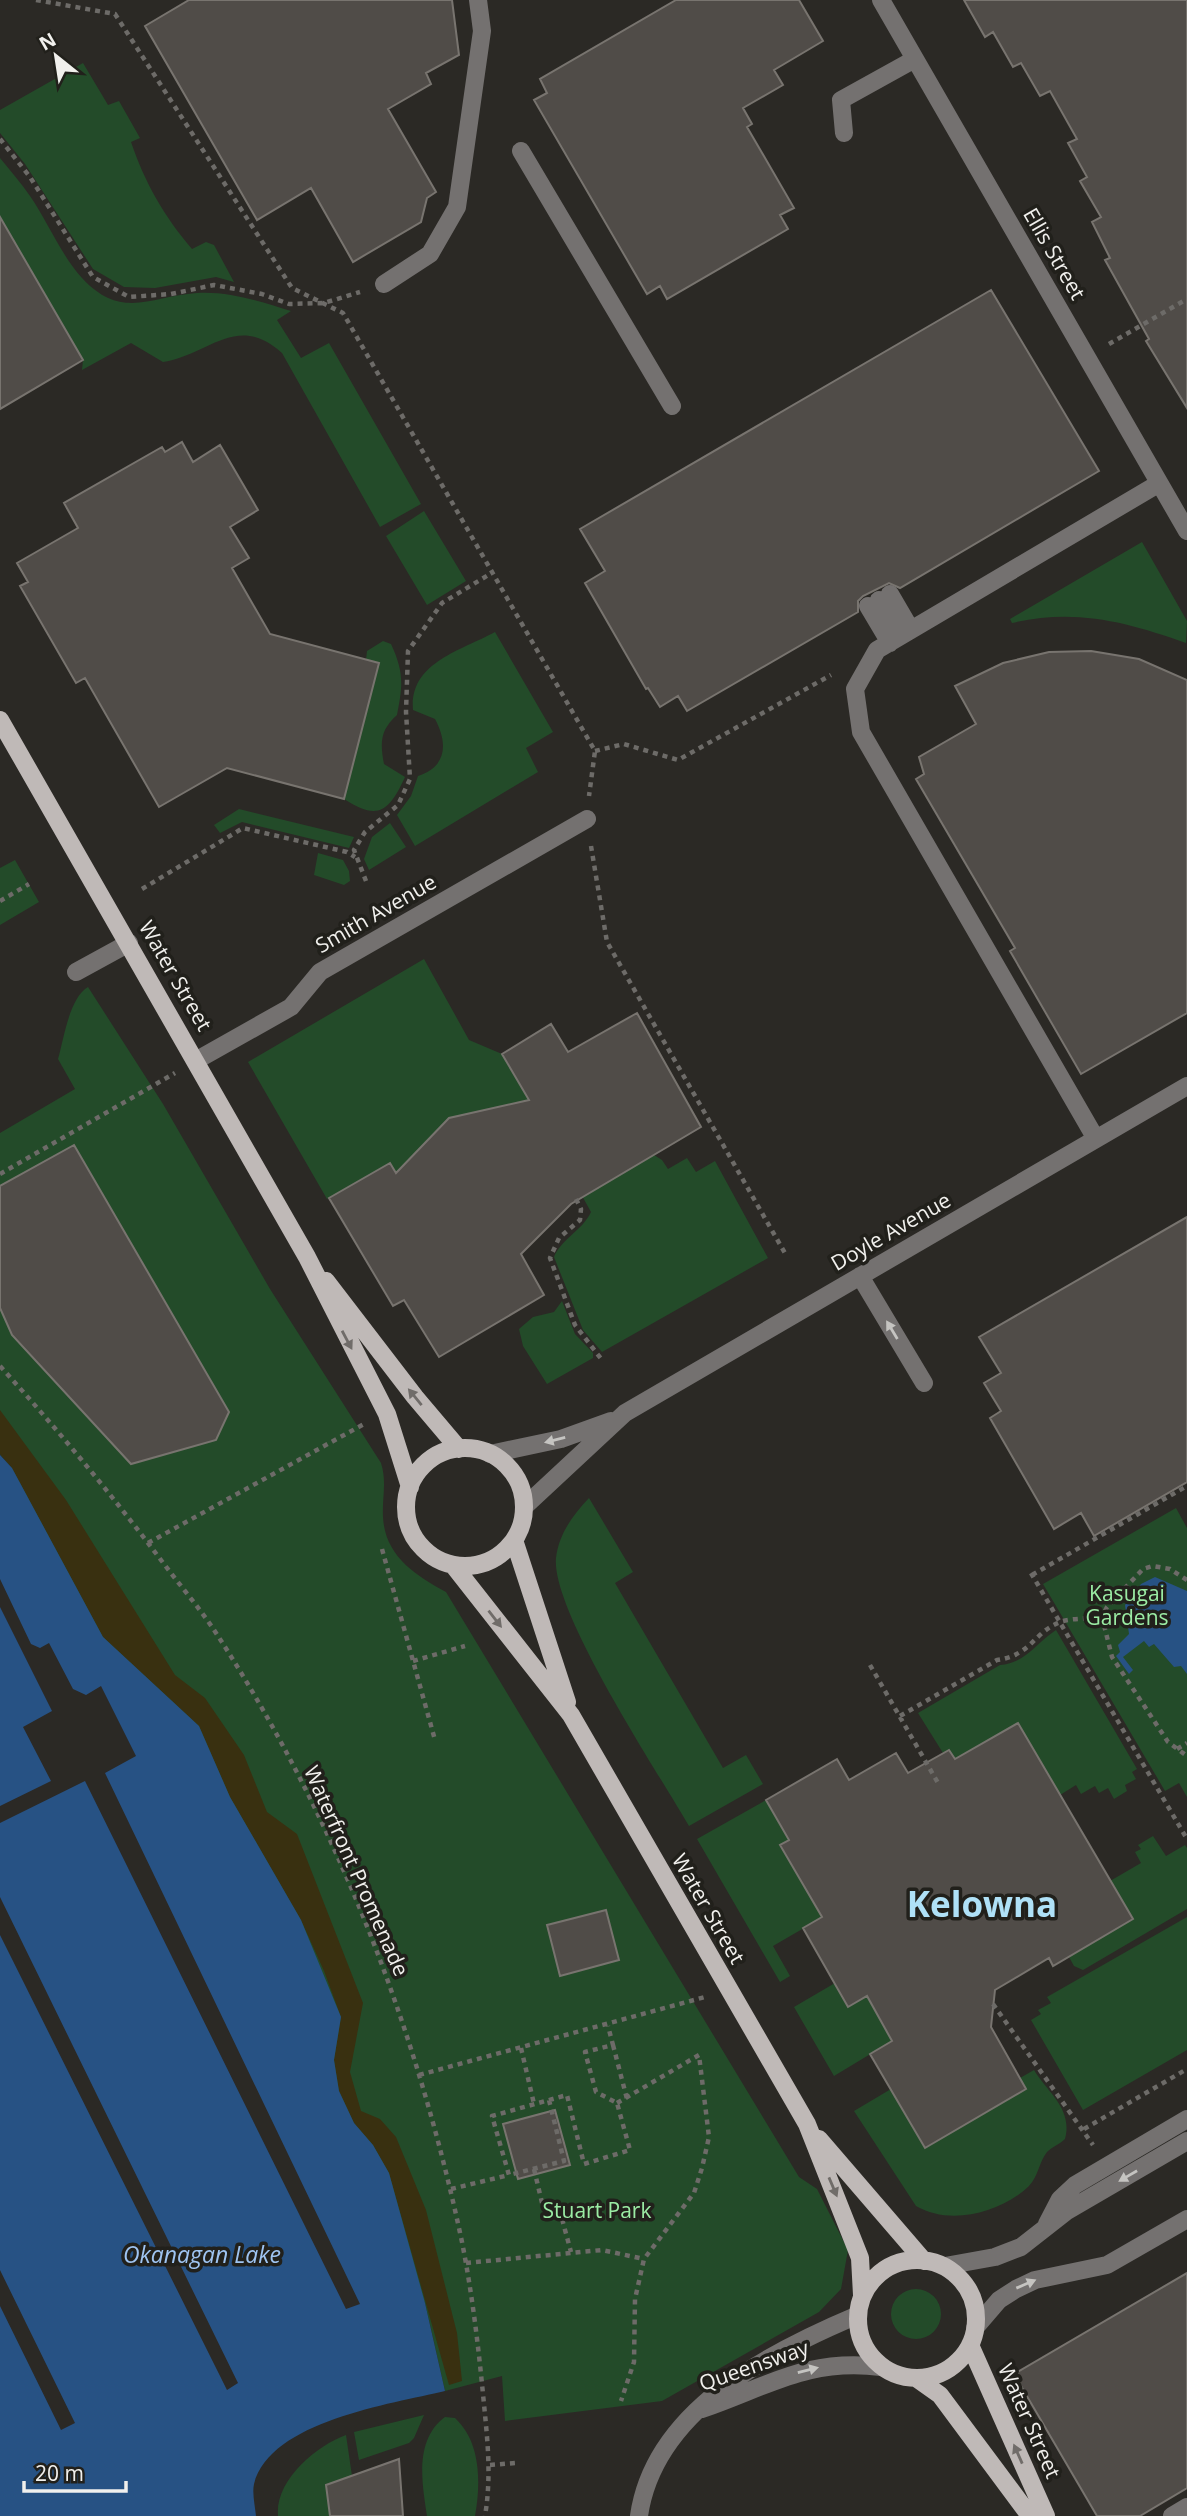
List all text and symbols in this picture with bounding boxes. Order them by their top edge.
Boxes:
north arrow [21,21,91,91]
text: N [34,26,61,56]
street label: Ellis Street [1017,202,1092,305]
street label: Smith Avenue [310,867,441,959]
street label: Water Street [133,915,219,1036]
street label: Doyle Avenue [825,1185,956,1277]
one-way arrow [886,1320,898,1339]
one-way arrow [342,1330,353,1350]
one-way arrow [408,1388,423,1406]
one-way arrow [544,1435,566,1446]
park label: Kasugai Gardens [1085,1579,1169,1631]
one-way arrow [488,1609,503,1627]
street label: Waterfront Promenade [298,1761,416,1980]
street label: Water Street [666,1848,752,1969]
district label: Kelowna [907,1880,1057,1927]
one-way arrow [1118,2170,1138,2182]
one-way arrow [828,2177,839,2198]
park label: Stuart Park [543,2196,652,2224]
water label: Okanagan Lake [123,2238,281,2270]
one-way arrow [1016,2278,1036,2290]
street label: Queensway [695,2333,813,2397]
street label: Water Street [992,2359,1068,2482]
one-way arrow [798,2364,820,2375]
one-way arrow [1012,2444,1024,2464]
scale bar [24,2450,126,2494]
text: 20 m [35,2459,84,2487]

